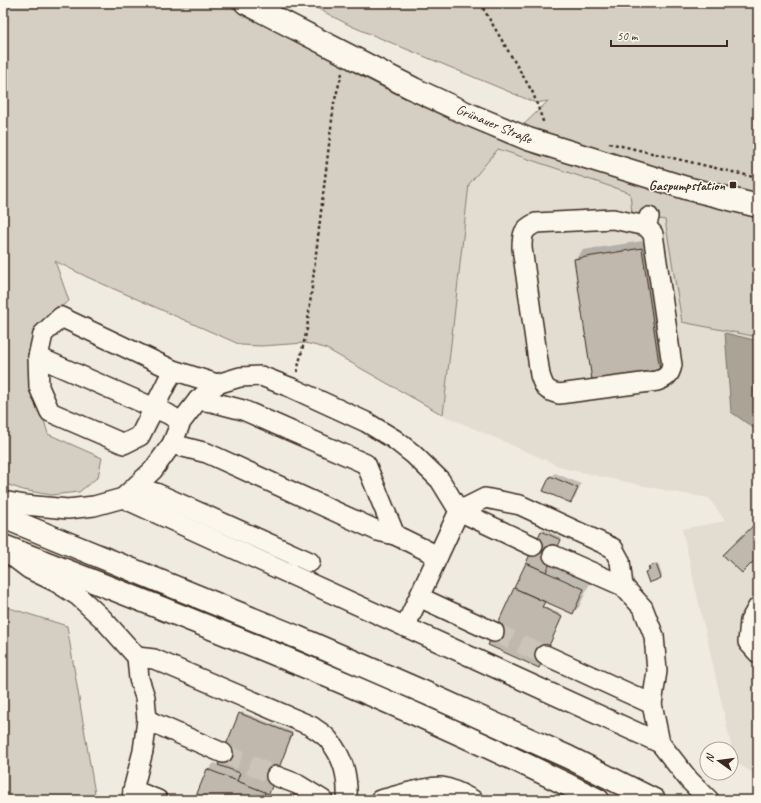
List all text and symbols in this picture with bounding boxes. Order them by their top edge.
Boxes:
scale bar [611,22,727,48]
text: 50 m [617,28,639,44]
street label: Grünauer Straße [454,100,536,148]
place label: Gaspumpstation [649,177,726,194]
marker: Gaspumpstation [728,180,738,190]
north arrow [699,741,739,781]
text: N [702,751,717,764]

